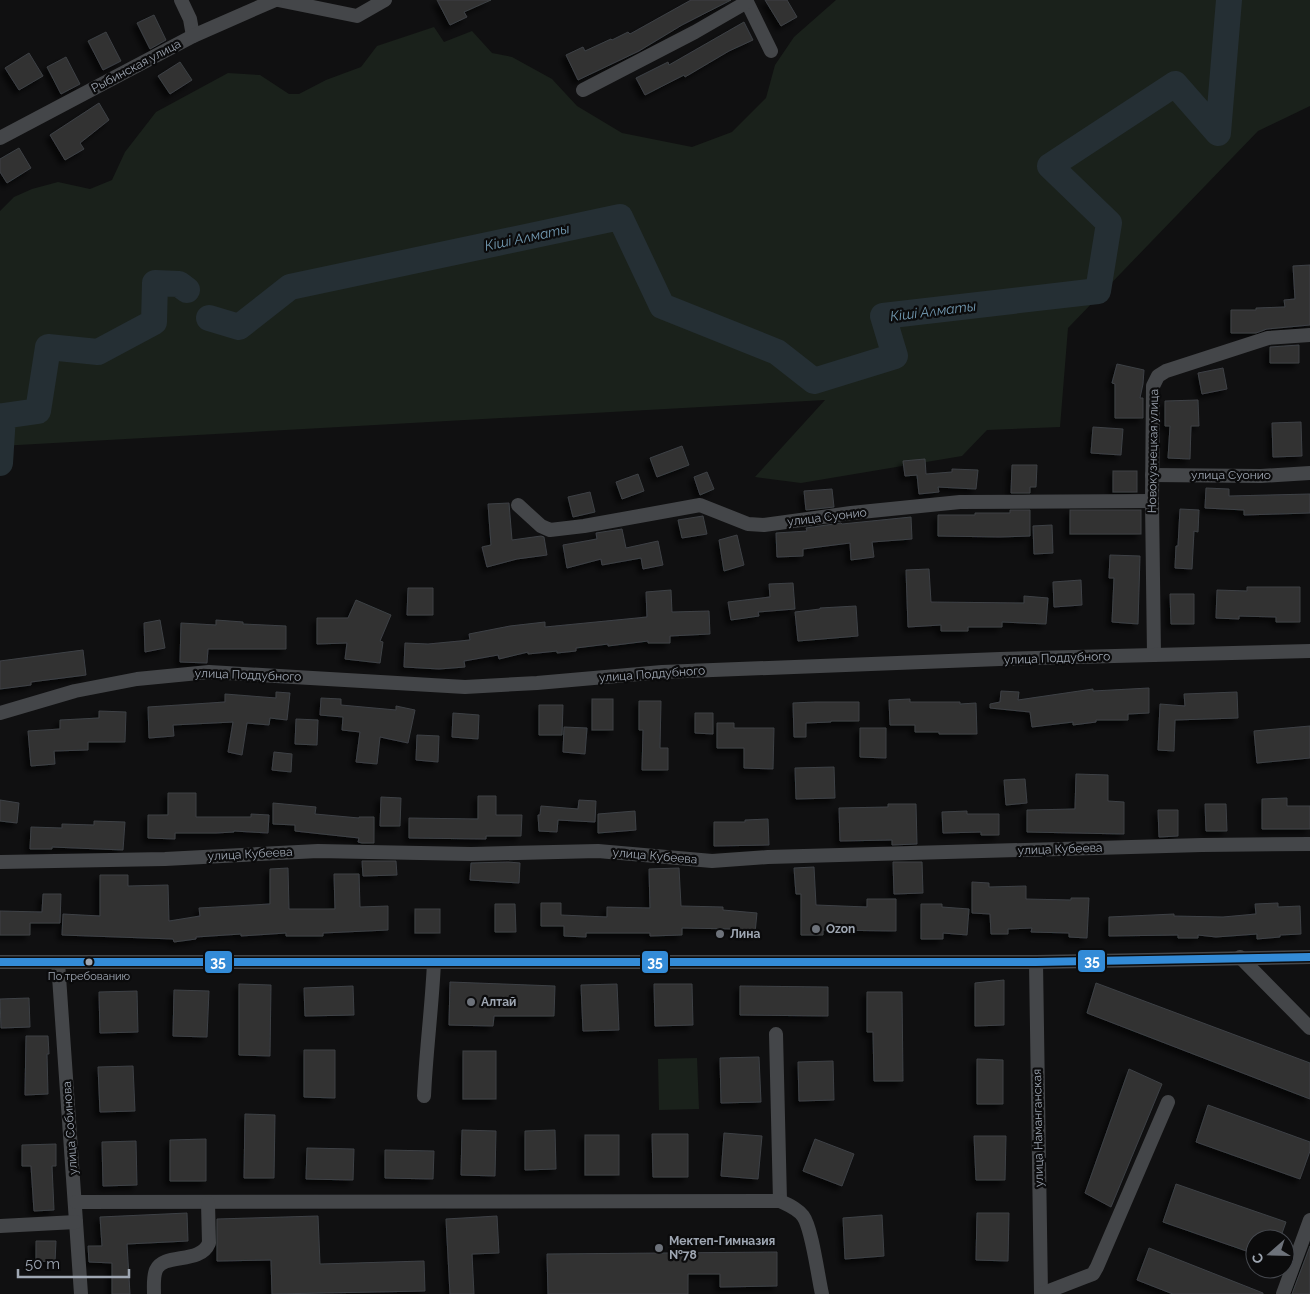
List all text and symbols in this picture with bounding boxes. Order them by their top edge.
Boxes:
street label: Рыбинская улица [89,37,183,95]
water label: Кіші Алматы [483,220,572,254]
water label: Кіші Алматы [889,298,977,324]
street label: Новокузнецкая улица [1145,389,1161,513]
street label: улица Суонио [1191,468,1271,482]
street label: улица Суонио [786,505,868,529]
street label: улица Поддубного [1003,649,1111,667]
street label: улица Поддубного [598,663,706,685]
street label: улица Поддубного [194,666,302,684]
street label: улица Кубеева [1017,841,1103,857]
street label: улица Кубеева [207,845,293,863]
street label: улица Кубеева [612,845,698,867]
place label: Ozon [826,922,855,936]
marker: Ozon [810,923,822,935]
place label: Лина [730,927,760,941]
marker: Лина [714,928,726,940]
line badge: 35 [1077,949,1106,973]
line badge: 35 [204,950,233,974]
line badge: 35 [641,950,669,974]
text: 35 [1084,953,1100,969]
text: 35 [210,954,226,970]
text: 35 [647,954,663,970]
marker: По требованию [84,957,94,967]
place label: По требованию [48,970,131,983]
place label: Алтай [481,995,516,1009]
marker: Алтай [465,996,477,1008]
street label: улица Наманганская [1030,1069,1046,1187]
street label: улица Собинова [60,1081,80,1175]
north arrow [1245,1229,1295,1279]
place label: Мектеп-Гимназия №78 [669,1234,775,1262]
marker: Мектеп-Гимназия №78 [653,1242,665,1254]
scale bar [18,1246,129,1278]
text: С [1248,1251,1267,1266]
text: 50 m [25,1255,60,1273]

